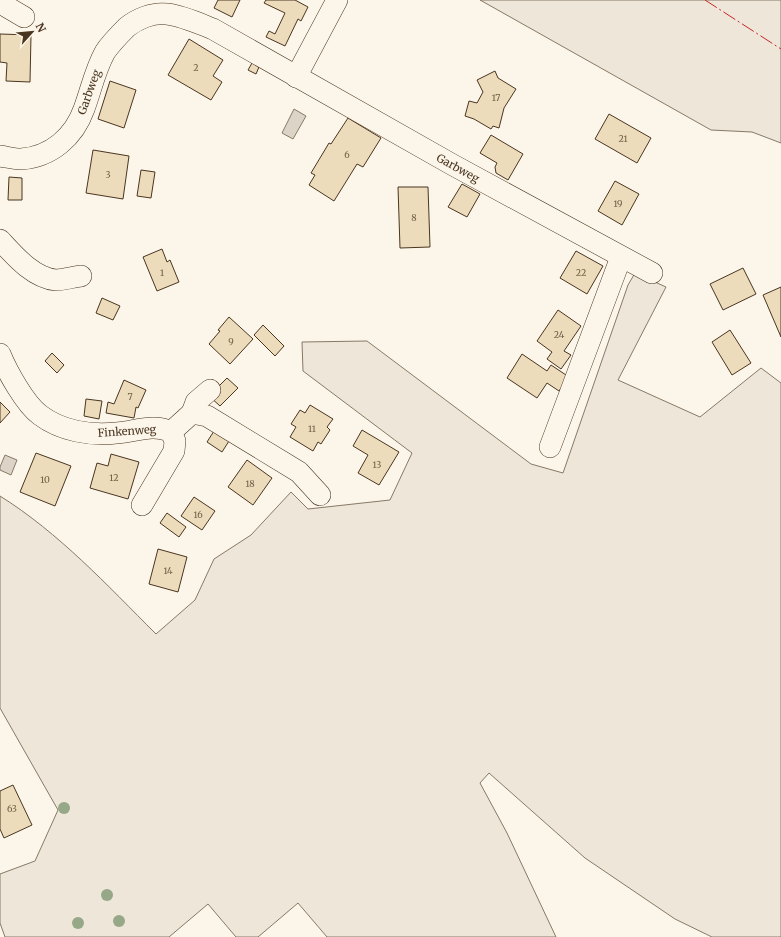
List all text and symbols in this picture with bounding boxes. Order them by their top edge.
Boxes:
north arrow [12,12,52,52]
text: N [33,20,49,35]
house number: 2 [193,62,199,73]
street label: Garbweg [74,67,104,116]
house number: 17 [492,92,500,103]
house number: 21 [618,133,628,144]
house number: 6 [344,149,350,160]
street label: Garbweg [434,151,482,186]
house number: 3 [105,169,111,180]
house number: 19 [613,198,623,209]
house number: 8 [411,212,417,223]
house number: 1 [160,267,164,278]
house number: 22 [576,267,586,278]
house number: 24 [554,329,565,340]
house number: 9 [228,336,234,347]
house number: 7 [127,391,133,402]
street label: Finkenweg [97,422,157,440]
house number: 11 [308,423,316,434]
house number: 13 [373,459,381,470]
house number: 12 [109,472,119,483]
house number: 10 [40,474,50,485]
house number: 18 [245,478,255,489]
house number: 16 [193,509,203,520]
house number: 14 [163,565,173,576]
house number: 63 [7,803,17,814]

